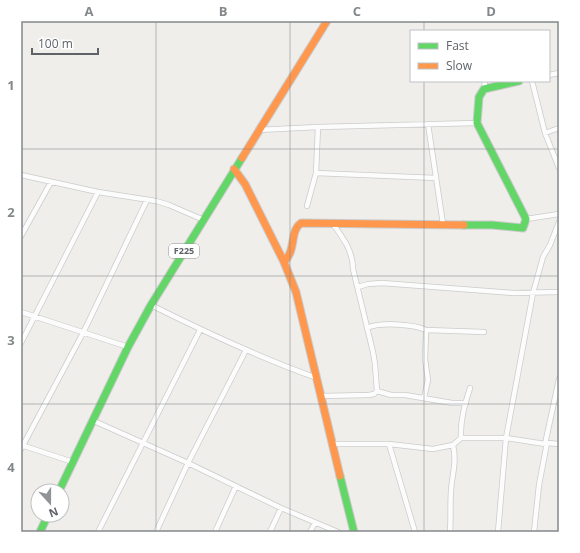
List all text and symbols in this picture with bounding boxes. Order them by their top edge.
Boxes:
text: A [85,2,94,20]
text: B [219,2,228,20]
text: C [353,2,361,20]
text: D [486,2,496,20]
scale bar [32,30,98,56]
legend [410,30,550,82]
text: 100 m [38,35,73,52]
text: Fast [446,37,469,54]
text: Slow [446,57,473,74]
text: 1 [7,76,15,94]
text: 2 [7,203,15,221]
road number: F225 [169,244,199,258]
text: 3 [7,331,15,349]
text: 4 [7,458,15,476]
north arrow [30,483,70,523]
text: N [47,504,61,521]

